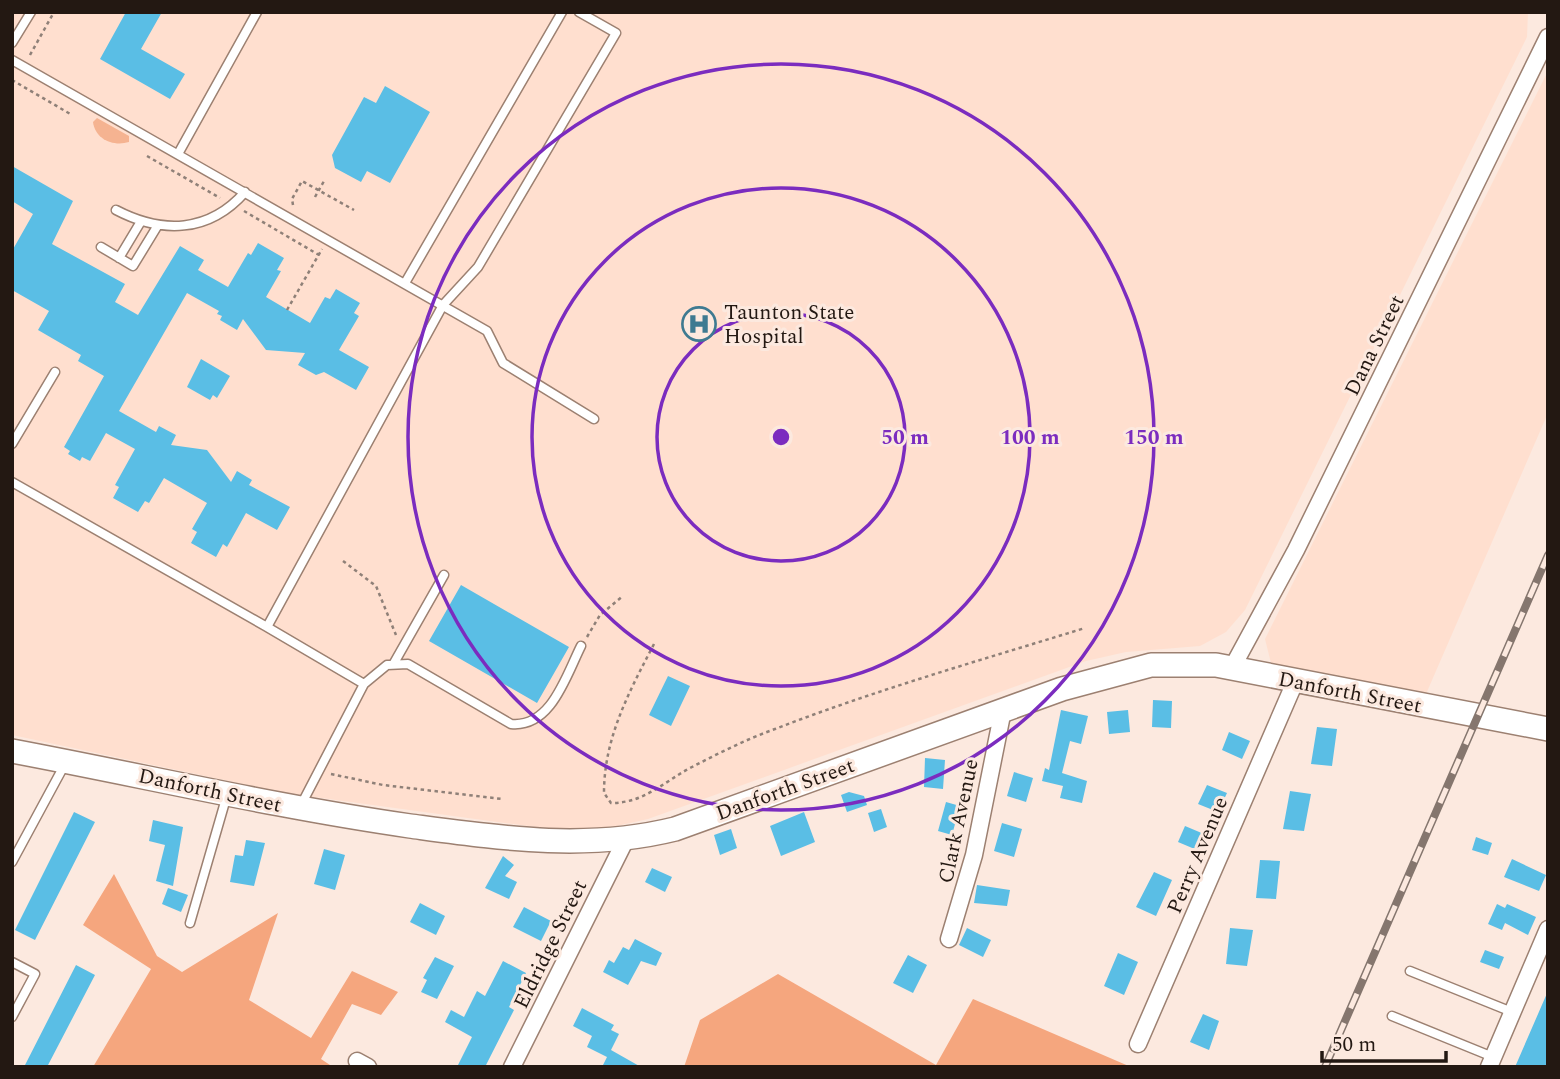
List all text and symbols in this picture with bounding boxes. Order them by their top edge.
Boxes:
street label: Dana Street [1337,289,1413,402]
place label: Taunton State Hospital [724,297,855,353]
hospital icon: Taunton State Hospital [680,305,718,343]
text: 50 m [881,422,929,454]
text: 100 m [1000,422,1060,454]
text: 150 m [1124,422,1184,454]
centre of rings [769,425,793,449]
street label: Danforth Street [1275,663,1424,723]
street label: Danforth Street [711,750,859,830]
street label: Clark Avenue [930,756,988,886]
street label: Danforth Street [135,760,284,822]
street label: Perry Avenue [1159,792,1237,919]
street label: Eldridge Street [506,874,596,1014]
scale bar [1322,1020,1446,1064]
text: 50 m [1332,1029,1376,1061]

